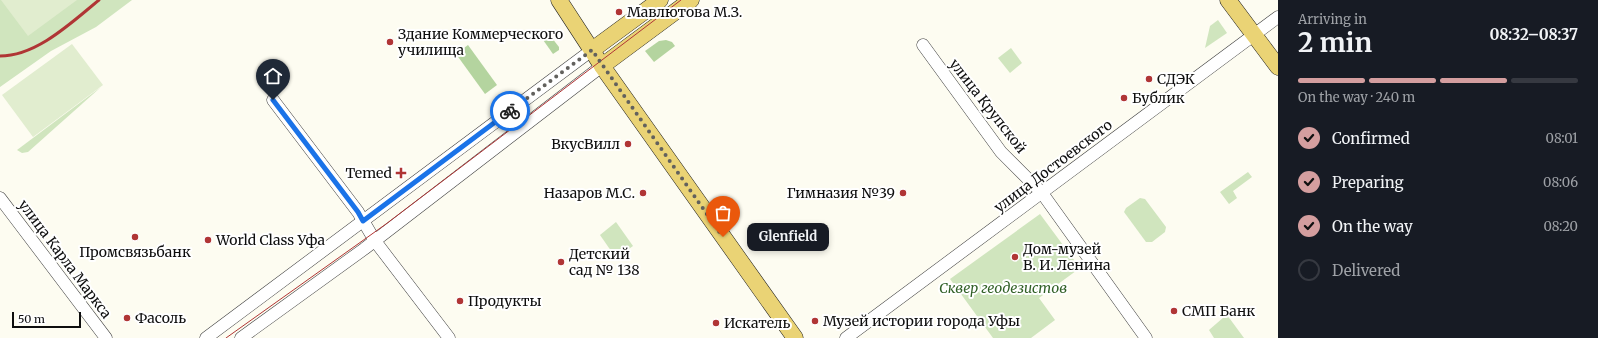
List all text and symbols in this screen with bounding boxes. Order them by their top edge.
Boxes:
place label: Мавлютова М.З. [627,3,742,21]
marker: Мавлютова М.З. [614,7,624,17]
text: Arriving in [1298,11,1367,28]
place label: Здание Коммерческого училища [398,25,563,59]
text: 08:32–08:37 [1490,25,1578,44]
text: 2 min [1298,26,1372,59]
marker: Здание Коммерческого училища [385,37,395,47]
street label: улица Крупской [946,55,1031,157]
pin [256,59,290,100]
icon: home [262,65,284,87]
place label: СДЭК [1157,70,1195,88]
marker: СДЭК [1144,74,1154,84]
place label: Бублик [1132,89,1185,107]
text: On the way · 240 m [1298,89,1415,106]
courier [490,91,530,131]
marker: Бублик [1119,93,1129,103]
icon: bike [499,100,521,122]
street label: улица Достоевского [990,116,1116,216]
icon: check [1298,127,1320,149]
text: Confirmed [1332,129,1410,148]
text: 08:01 [1546,130,1578,147]
place label: ВкусВилл [551,135,620,153]
marker: ВкусВилл [623,139,633,149]
place label: Temed [346,164,393,182]
marker: Temed [395,167,407,179]
icon: check [1298,171,1320,193]
text: Preparing [1332,173,1404,192]
text: 08:06 [1543,174,1578,191]
place label: Назаров М.С. [544,184,635,202]
place label: Гимназия №39 [787,184,895,202]
marker: Назаров М.С. [638,188,648,198]
marker: Гимназия №39 [898,188,908,198]
street label: улица Карла Маркса [14,196,116,322]
pin [706,196,740,237]
icon: bag [712,202,734,224]
icon: check [1298,215,1320,237]
text: On the way [1332,217,1413,236]
text: 08:20 [1544,218,1578,235]
callout: Glenfield [747,223,829,251]
text: Glenfield [759,228,817,245]
place label: World Class Уфа [215,231,326,249]
marker: Промсвязьбанк [130,232,140,242]
marker: World Class Уфа [203,235,213,245]
place label: Дом-музей В. И. Ленина [1023,240,1111,274]
place label: Промсвязьбанк [79,243,191,261]
place label: Детский сад № 138 [569,245,640,279]
marker: Дом-музей В. И. Ленина [1010,252,1020,262]
marker: Детский сад № 138 [556,257,566,267]
text: Delivered [1332,261,1400,280]
park label: Сквер геодезистов [939,279,1067,297]
place label: Продукты [468,292,542,310]
marker: Продукты [455,296,465,306]
place label: СМП Банк [1182,302,1255,320]
marker: СМП Банк [1169,306,1179,316]
place label: Фасоль [135,309,186,327]
scale bar [12,310,81,329]
text: 50 m [18,312,45,326]
place label: Музей истории города Уфы [823,312,1020,330]
marker: Фасоль [122,313,132,323]
place label: Искатель [724,314,790,332]
marker: Музей истории города Уфы [810,316,820,326]
marker: Искатель [711,318,721,328]

